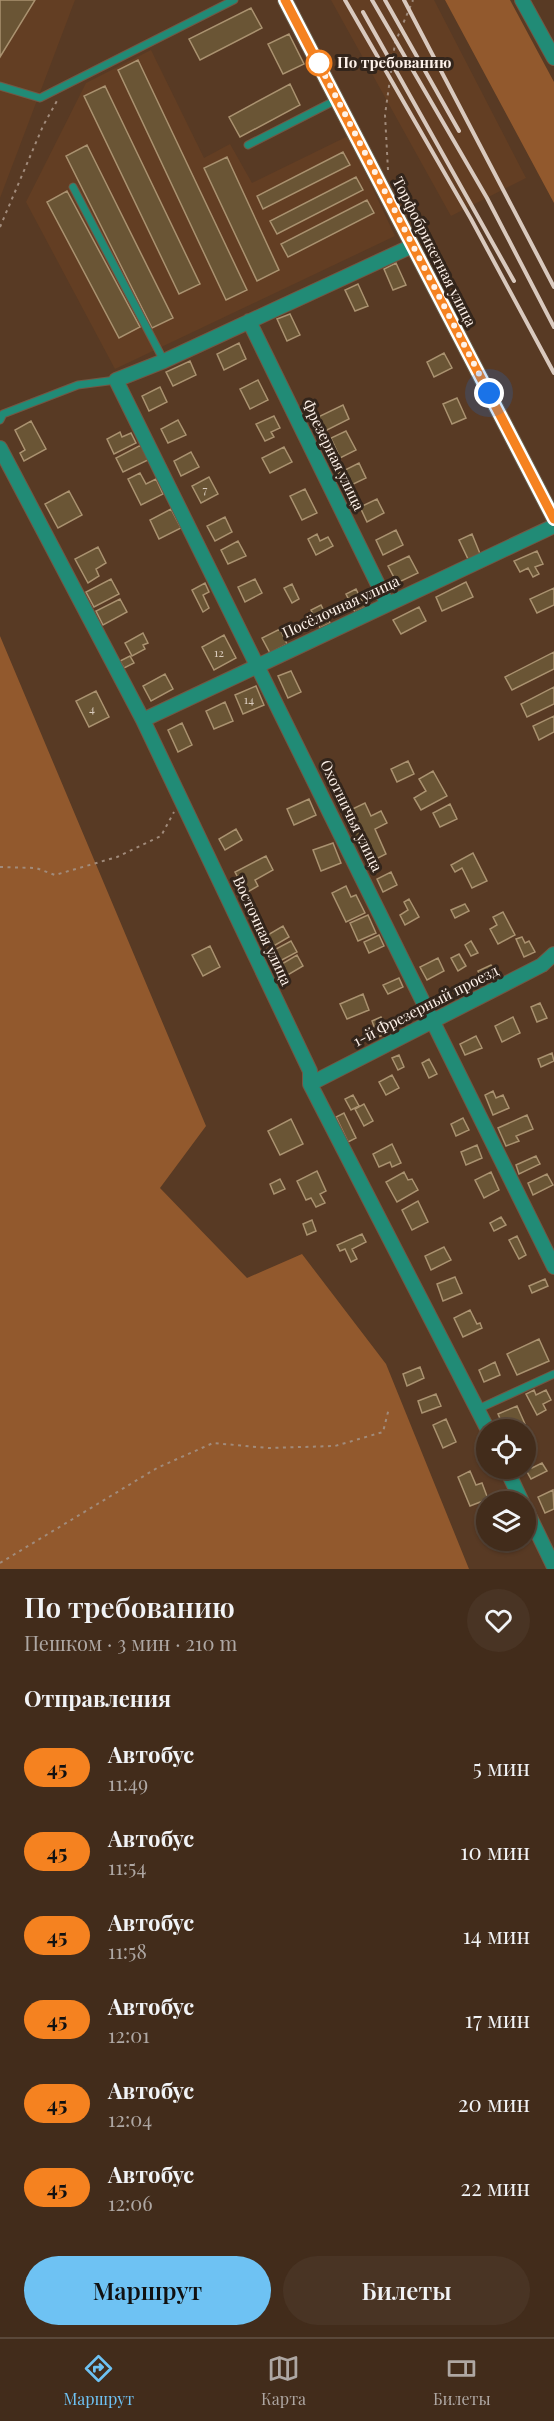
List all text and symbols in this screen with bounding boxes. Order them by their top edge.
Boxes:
marker: По требованию [306,50,332,76]
place label: По требованию [337,52,451,72]
street label: Торфобрикетная улица [388,173,482,330]
your location [474,378,504,408]
street label: Фрезерная улица [298,396,370,514]
house number: 7 [203,481,208,497]
street label: Посёлочная улица [279,570,403,642]
house number: 12 [214,644,224,660]
house number: 14 [244,691,254,707]
house number: 4 [89,700,95,716]
street label: Охотничья улица [316,756,388,875]
street label: Восточная улица [229,873,297,989]
street label: 1-й Фрезерный проезд [349,960,502,1050]
map controls [476,1419,536,1551]
button: locate [476,1419,536,1479]
button: layers [476,1491,536,1551]
text: По требованию [24,1588,235,1625]
button: heart [467,1589,530,1652]
text: Пешком · 3 мин · 210 m [24,1629,237,1656]
text: Отправления [24,1683,171,1713]
text: Автобус [108,1739,194,1769]
text: 5 мин [473,1752,530,1782]
text: 45 [47,1753,67,1781]
text: 11:49 [108,1769,148,1796]
text: Автобус [108,1823,194,1853]
text: 10 мин [460,1836,530,1866]
text: 45 [47,1837,67,1865]
text: 11:54 [108,1853,146,1880]
text: Автобус [108,1907,194,1937]
text: 14 мин [463,1920,530,1950]
text: 45 [47,1921,67,1949]
text: 11:58 [108,1937,147,1964]
text: Автобус [108,1991,194,2021]
text: 17 мин [465,2004,530,2034]
text: 45 [47,2005,67,2033]
text: 12:01 [108,2021,150,2048]
text: Автобус [108,2075,194,2105]
text: 20 мин [458,2088,530,2118]
text: 45 [47,2089,67,2117]
text: 12:04 [108,2105,152,2132]
text: Автобус [108,2159,194,2189]
text: 22 мин [461,2172,530,2202]
text: 45 [47,2173,67,2201]
text: 12:06 [108,2189,153,2216]
button: Маршрут [24,2256,271,2325]
button: Билеты [283,2256,530,2325]
tab: Маршрут [63,2352,134,2409]
tab: Карта [261,2352,306,2409]
tab: Билеты [433,2352,491,2409]

